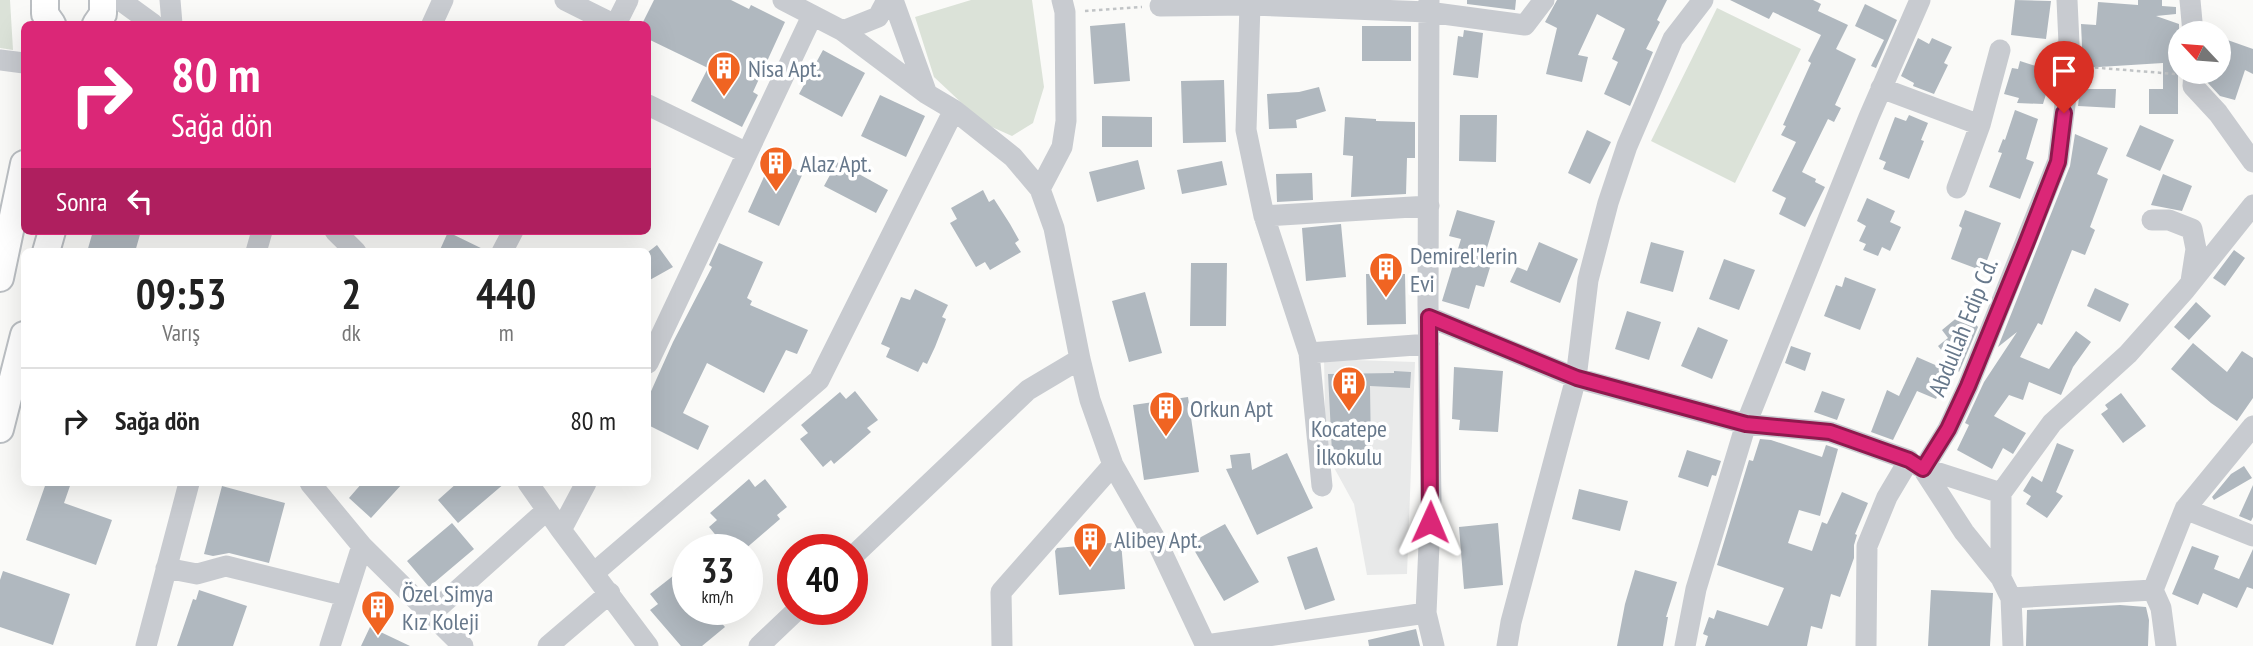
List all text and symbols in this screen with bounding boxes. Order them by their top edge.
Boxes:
north arrow [2168,21,2231,84]
map controls [2168,21,2231,84]
pin [2034,41,2094,113]
text: 80 m [171,42,260,106]
icon: right [56,49,147,140]
building icon: Nisa Apt. [705,49,743,98]
icon: arrive [2045,52,2083,90]
place label: Nisa Apt. [748,53,821,84]
text: Sağa dön [171,104,273,146]
building icon: Alaz Apt. [757,144,795,193]
place label: Alaz Apt. [800,148,872,179]
icon: left [121,182,159,220]
text: Sonra [56,185,107,218]
place label: Demirel'lerin Evi [1410,240,1518,299]
building icon: Demirel'lerin Evi [1367,250,1405,299]
street label: Abdullah Edip Cd. [1921,253,2005,401]
text: 09:53 [136,266,227,321]
text: 2 [341,266,361,321]
text: 440 [476,266,536,321]
text: Varış [162,318,200,347]
text: dk [342,318,361,347]
text: m [499,318,514,347]
building icon: Kocatepe İlkokulu [1330,364,1368,413]
building icon: Orkun Apt [1147,389,1185,438]
place label: Orkun Apt [1190,393,1273,424]
icon: right [56,402,94,440]
text: Sağa dön [115,404,200,437]
text: 80 m [570,404,616,437]
place label: Kocatepe İlkokulu [1311,413,1387,472]
position arrow [1393,485,1467,559]
building icon: Alibey Apt. [1071,520,1109,569]
place label: Alibey Apt. [1114,524,1202,555]
speed limit sign: 40 [777,534,868,625]
text: 33 [701,547,734,593]
place label: Özel Simya Kız Koleji [402,578,493,637]
text: km/h [702,585,733,608]
building icon: Özel Simya Kız Koleji [359,588,397,637]

